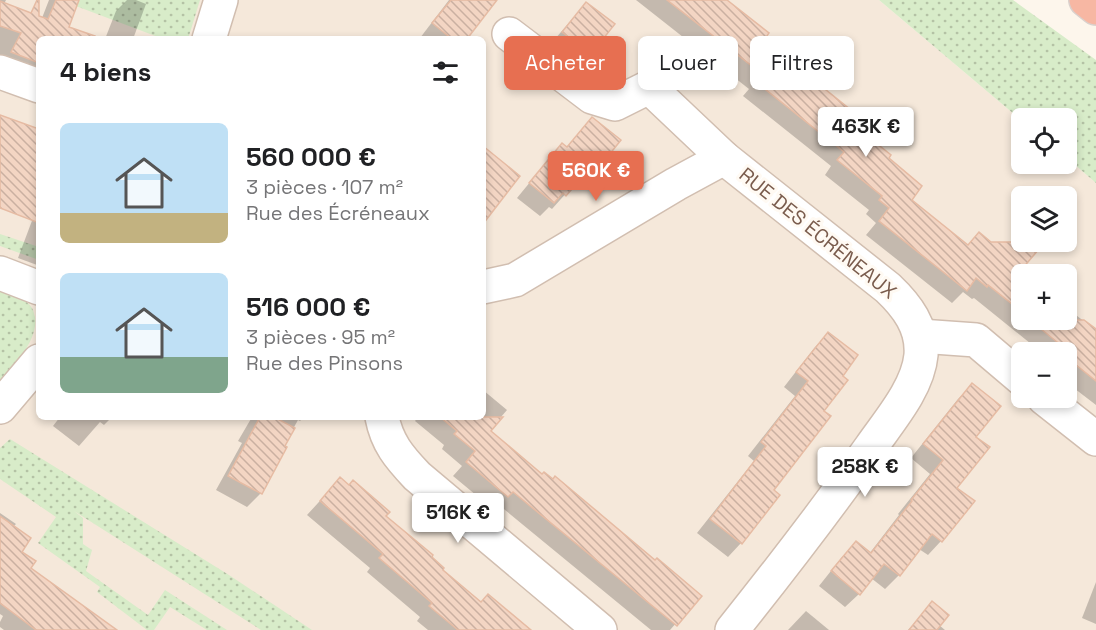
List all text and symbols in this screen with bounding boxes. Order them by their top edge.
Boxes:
chip: Acheter [504,36,626,90]
chip: Louer [638,36,738,90]
chip: Filtres [750,36,854,90]
text: 4 biens [60,55,151,89]
icon: filters [429,56,462,89]
pin: 463K € [817,107,915,158]
map controls [1011,108,1077,408]
button: locate [1011,108,1077,174]
text: 463K € [832,113,900,139]
text: 560 000 € [246,140,376,174]
icon: home [108,147,180,219]
pin: 560K € [547,151,645,202]
text: 560K € [562,157,630,183]
street label: RUE DES ÉCRÉNEAUX [734,161,902,305]
text: 3 pièces · 107 m² [246,174,403,200]
button: layers [1011,186,1077,252]
text: Rue des Écréneaux [246,200,430,226]
button: + [1011,264,1077,330]
text: 516 000 € [246,290,370,324]
icon: home [108,297,180,369]
text: 3 pièces · 95 m² [246,324,395,350]
button: − [1011,342,1077,408]
text: Rue des Pinsons [246,350,403,376]
pin: 258K € [816,447,914,498]
text: 258K € [831,453,899,479]
pin: 516K € [409,493,507,544]
text: 516K € [426,499,490,525]

